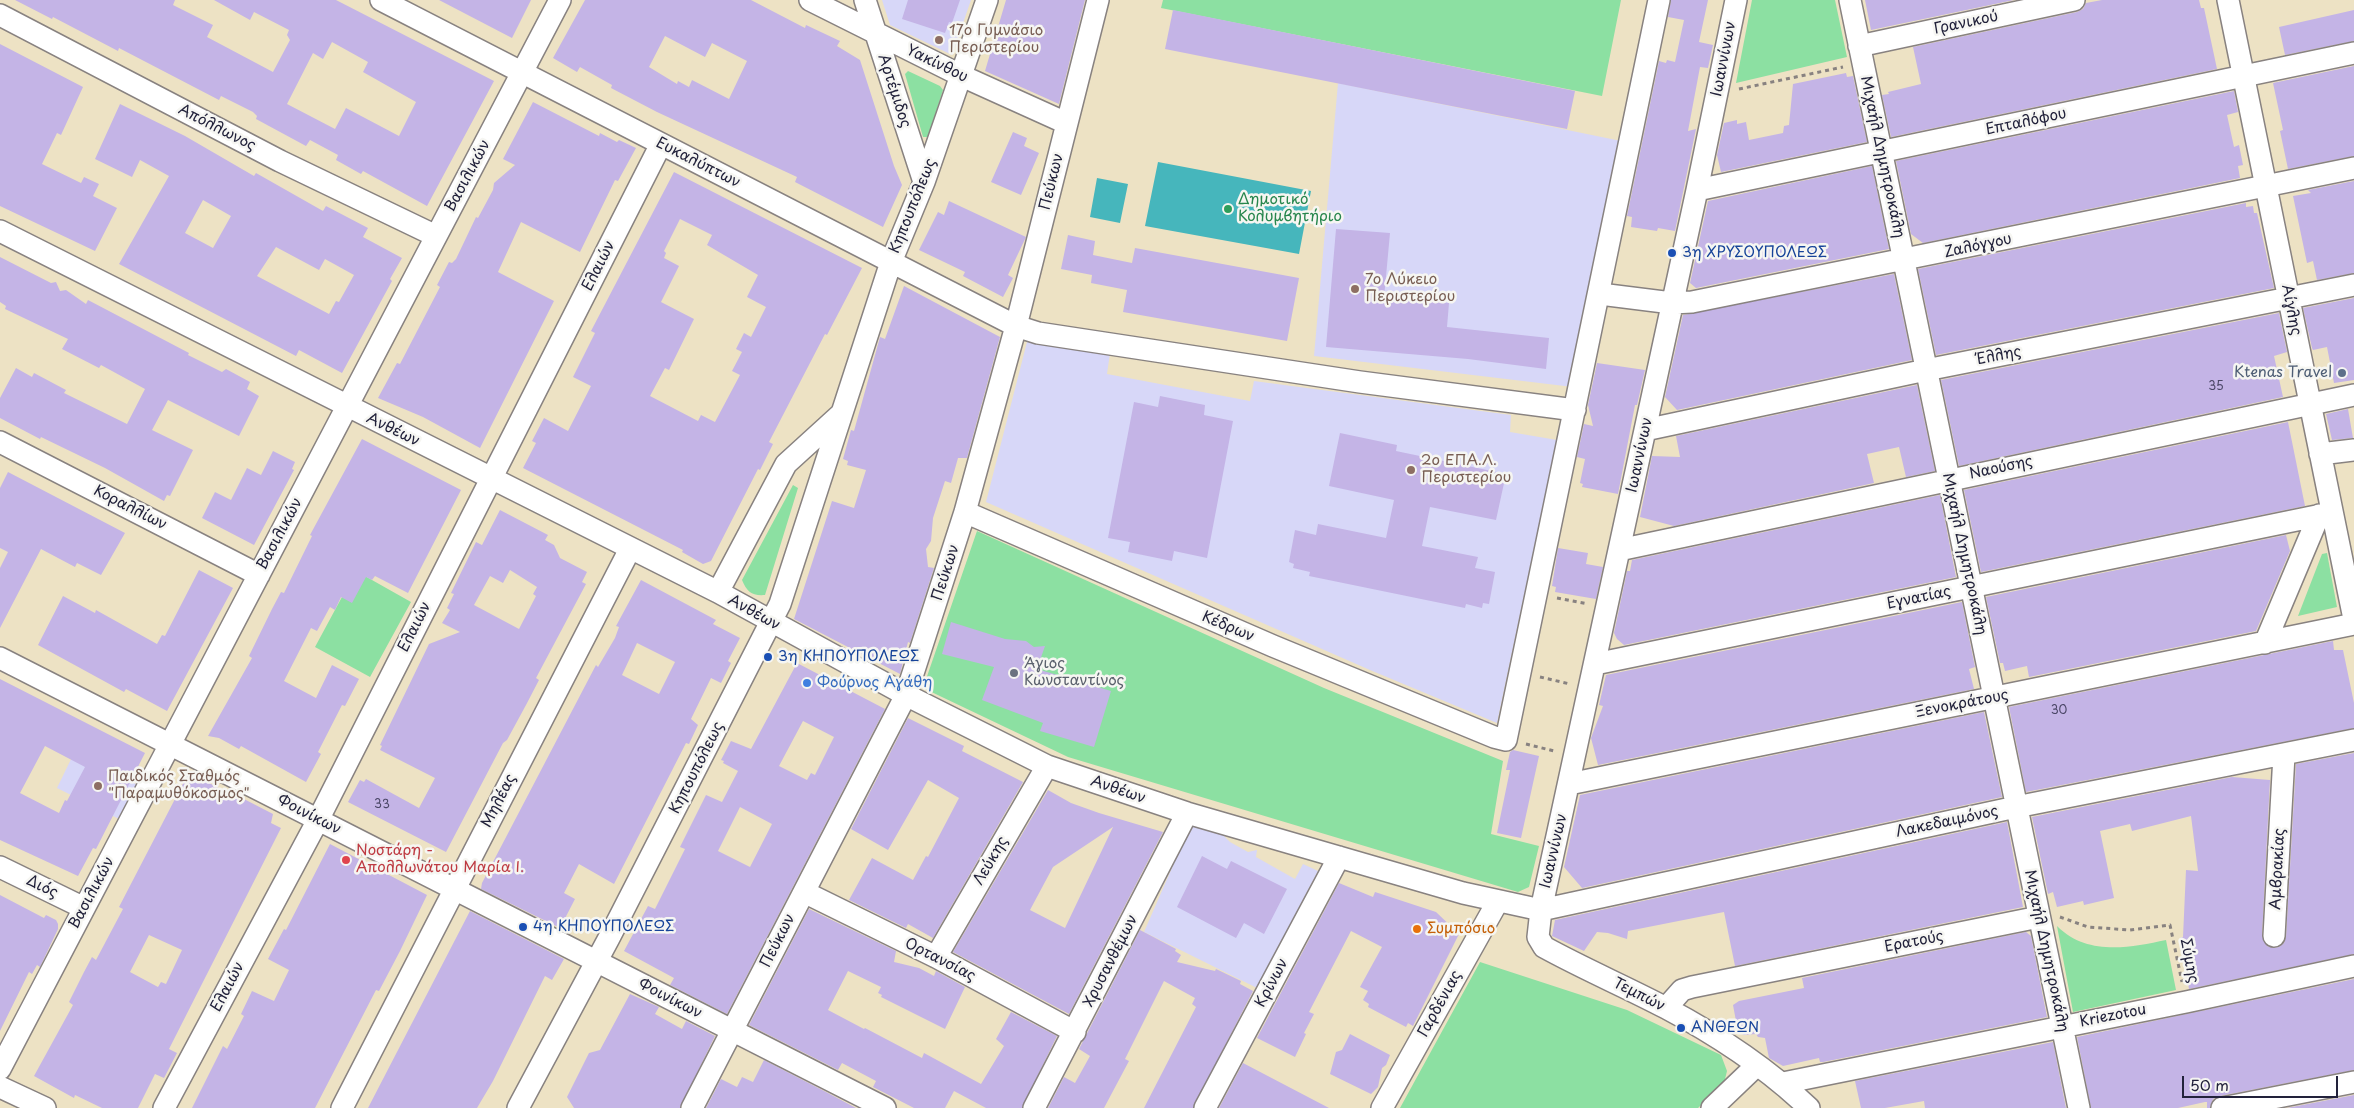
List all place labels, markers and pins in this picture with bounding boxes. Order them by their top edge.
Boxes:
place label: 17ο Γυμνάσιο Περιστερίου [949,22,1043,57]
marker: 17ο Γυμνάσιο Περιστερίου [933,34,945,46]
place label: Δημοτικό Κολυμβητήριο [1238,191,1342,226]
marker: Δημοτικό Κολυμβητήριο [1222,203,1234,215]
place label: 3η ΧΡΥΣΟΥΠΟΛΕΩΣ [1682,244,1827,262]
marker: 3η ΧΡΥΣΟΥΠΟΛΕΩΣ [1666,247,1678,259]
place label: 7ο Λύκειο Περιστερίου [1365,271,1455,306]
marker: 7ο Λύκειο Περιστερίου [1349,283,1361,295]
place label: Ktenas Travel [2234,364,2332,382]
marker: Ktenas Travel [2336,367,2348,379]
place label: 2ο ΕΠΑ.Λ. Περιστερίου [1421,452,1511,487]
marker: 2ο ΕΠΑ.Λ. Περιστερίου [1405,464,1417,476]
place label: 3η ΚΗΠΟΥΠΟΛΕΩΣ [778,648,919,666]
marker: 3η ΚΗΠΟΥΠΟΛΕΩΣ [762,651,774,663]
place label: Άγιος Κωνσταντίνος [1024,655,1124,690]
marker: Άγιος Κωνσταντίνος [1008,667,1020,679]
place label: Φούρνος Αγάθη [817,674,932,692]
marker: Φούρνος Αγάθη [801,677,813,689]
place label: Παιδικός Σταθμός "Παραμυθόκοσμος" [108,768,250,803]
marker: Παιδικός Σταθμός "Παραμυθόκοσμος" [92,780,104,792]
place label: Νοστάρη - Απολλωνάτου Μαρία Ι. [356,842,524,877]
marker: Νοστάρη - Απολλωνάτου Μαρία Ι. [340,854,352,866]
place label: 4η ΚΗΠΟΥΠΟΛΕΩΣ [533,918,674,936]
place label: Συμπόσιο [1427,920,1495,938]
marker: 4η ΚΗΠΟΥΠΟΛΕΩΣ [517,921,529,933]
marker: Συμπόσιο [1411,923,1423,935]
place label: ΑΝΘΕΩΝ [1691,1019,1759,1037]
marker: ΑΝΘΕΩΝ [1675,1022,1687,1034]

